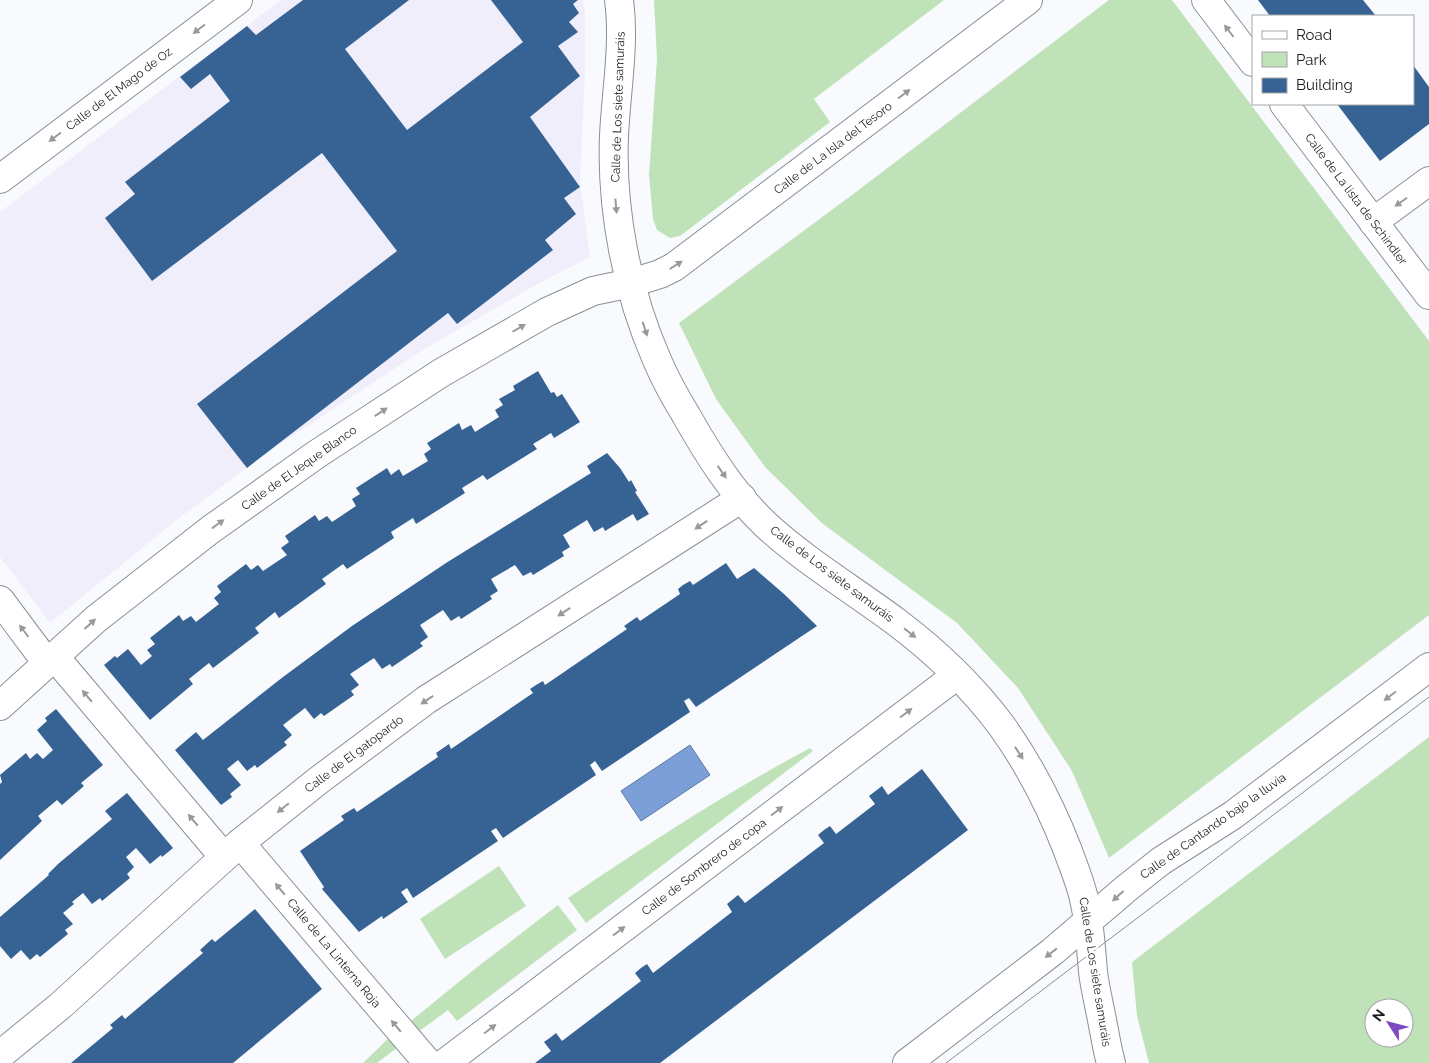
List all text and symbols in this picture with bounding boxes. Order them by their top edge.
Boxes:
legend [1252,15,1414,105]
one-way arrow [193,24,206,35]
one-way arrow [1224,25,1235,38]
text: Road [1296,26,1332,44]
street label: Calle de Los siete samuráis [608,31,628,183]
street label: Calle de El Mago de Oz [63,44,175,134]
text: Park [1296,51,1327,69]
text: Building [1296,76,1353,94]
one-way arrow [897,88,910,99]
street label: Calle de La Isla del Tesoro [771,99,895,197]
street label: Calle de La lista de Schindler [1302,131,1410,268]
one-way arrow [49,132,62,143]
one-way arrow [1394,197,1408,207]
one-way arrow [612,198,620,214]
one-way arrow [670,260,683,269]
one-way arrow [642,322,650,337]
one-way arrow [513,323,526,332]
one-way arrow [374,408,387,417]
street label: Calle de El Jeque Blanco [239,423,359,513]
one-way arrow [717,465,727,479]
one-way arrow [211,519,225,529]
one-way arrow [694,520,707,529]
street label: Calle de Los siete samuráis [768,523,897,625]
one-way arrow [557,607,570,617]
one-way arrow [83,618,95,630]
one-way arrow [18,625,29,638]
one-way arrow [904,628,917,639]
one-way arrow [82,690,93,703]
one-way arrow [1384,691,1397,702]
one-way arrow [420,695,434,705]
one-way arrow [899,708,913,718]
street label: Calle de El gatopardo [302,712,406,796]
one-way arrow [1014,747,1024,760]
street label: Calle de Cantando bajo la lluvia [1137,770,1289,882]
one-way arrow [277,803,290,814]
one-way arrow [770,806,783,817]
one-way arrow [187,814,198,827]
street label: Calle de Sombrero de copa [639,816,769,918]
one-way arrow [274,882,285,895]
one-way arrow [1112,890,1125,901]
street label: Calle de La Linterna Roja [284,896,384,1010]
street label: Calle de Los siete samuráis [1076,896,1114,1048]
one-way arrow [612,926,626,936]
one-way arrow [1045,948,1058,959]
north arrow [1364,998,1414,1048]
text: N [1369,1006,1388,1024]
one-way arrow [391,1020,402,1033]
one-way arrow [483,1024,497,1034]

